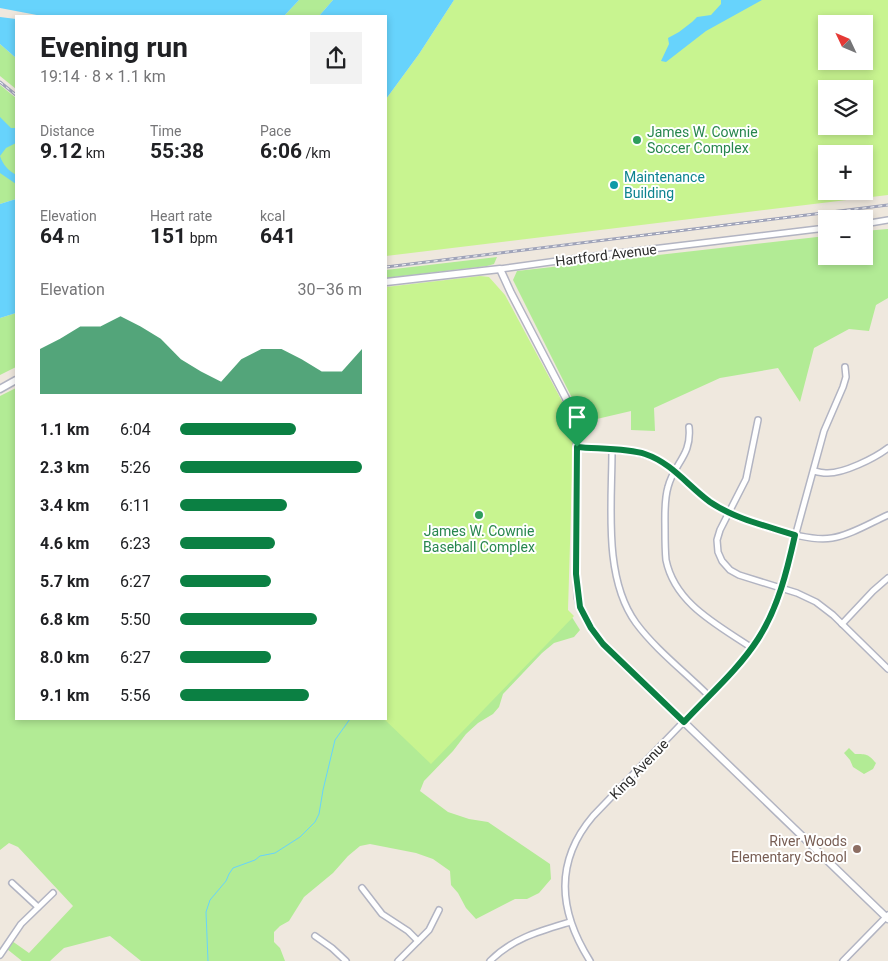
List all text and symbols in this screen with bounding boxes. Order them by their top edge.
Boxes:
north arrow [818,15,872,70]
map controls [818,15,873,265]
text: Evening run [40,31,188,64]
button: share [310,32,362,84]
text: 19:14 · 8 × 1.1 km [40,67,166,86]
button: layers [818,80,873,135]
text: Distance [40,123,95,139]
text: Time [150,123,181,139]
text: Pace [260,123,291,139]
place label: James W. Cownie Soccer Complex [647,124,758,156]
marker: James W. Cownie Soccer Complex [631,134,643,146]
text: 9.12 [40,139,82,163]
text: 55:38 [150,139,204,163]
text: 6:06 [260,139,302,163]
text: km [82,145,105,161]
text: /km [302,145,331,161]
button: + [818,145,873,200]
place label: Maintenance Building [624,169,705,201]
marker: Maintenance Building [608,179,620,191]
text: Elevation [40,208,97,224]
text: Heart rate [150,208,212,224]
text: kcal [260,208,285,224]
button: − [818,210,873,265]
text: 64 [40,224,64,248]
text: 151 [150,224,186,248]
text: 641 [260,224,296,248]
text: m [64,230,80,246]
text: bpm [186,230,218,246]
street label: Hartford Avenue [554,241,658,269]
text: Elevation [40,280,105,299]
text: 30–36 m [298,280,362,299]
pin [556,396,598,447]
icon: arrive [563,403,591,431]
text: 1.1 km [40,420,89,439]
text: 6:04 [120,420,151,439]
text: 2.3 km [40,458,89,477]
text: 5:26 [120,458,151,477]
text: 3.4 km [40,496,89,515]
text: 6:11 [120,496,151,515]
marker: James W. Cownie Baseball Complex [473,509,485,521]
place label: James W. Cownie Baseball Complex [423,523,535,555]
text: 4.6 km [40,534,89,553]
text: 6:23 [120,534,151,553]
text: 5.7 km [40,572,89,591]
text: 6:27 [120,572,151,591]
text: 6.8 km [40,610,89,629]
text: 5:50 [120,610,151,629]
text: 8.0 km [40,648,89,667]
text: 6:27 [120,648,151,667]
text: 9.1 km [40,686,89,705]
text: 5:56 [120,686,151,705]
street label: King Avenue [606,736,672,802]
place label: River Woods Elementary School [731,833,847,865]
marker: River Woods Elementary School [851,843,863,855]

